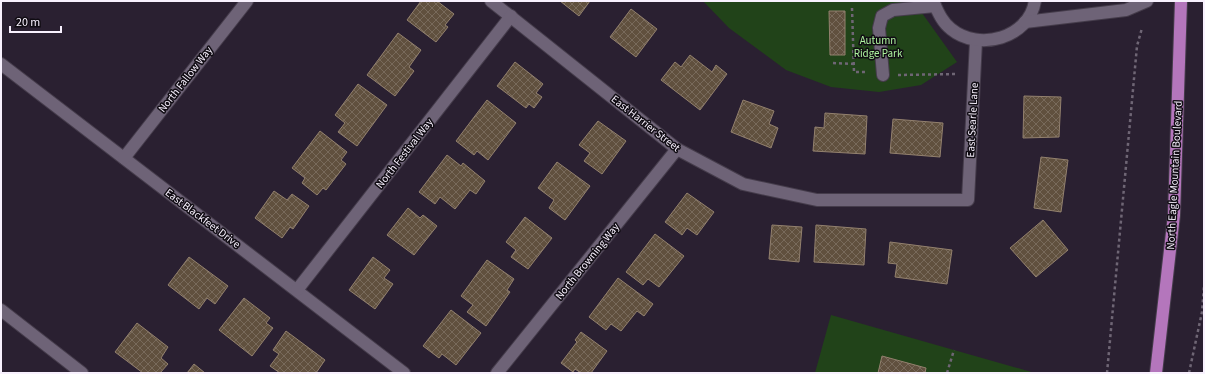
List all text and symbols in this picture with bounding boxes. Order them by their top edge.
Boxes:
scale bar [10,8,61,34]
text: 20 m [16,14,40,31]
park label: Autumn Ridge Park [854,33,903,61]
street label: North Fallow Way [155,43,216,116]
street label: East Searle Lane [963,82,982,158]
street label: East Harrier Street [608,92,684,155]
street label: North Eagle Mountain Boulevard [1163,100,1186,250]
street label: North Festival Way [372,115,436,191]
street label: East Blackfeet Drive [162,185,244,252]
street label: North Browning Way [552,220,623,303]

